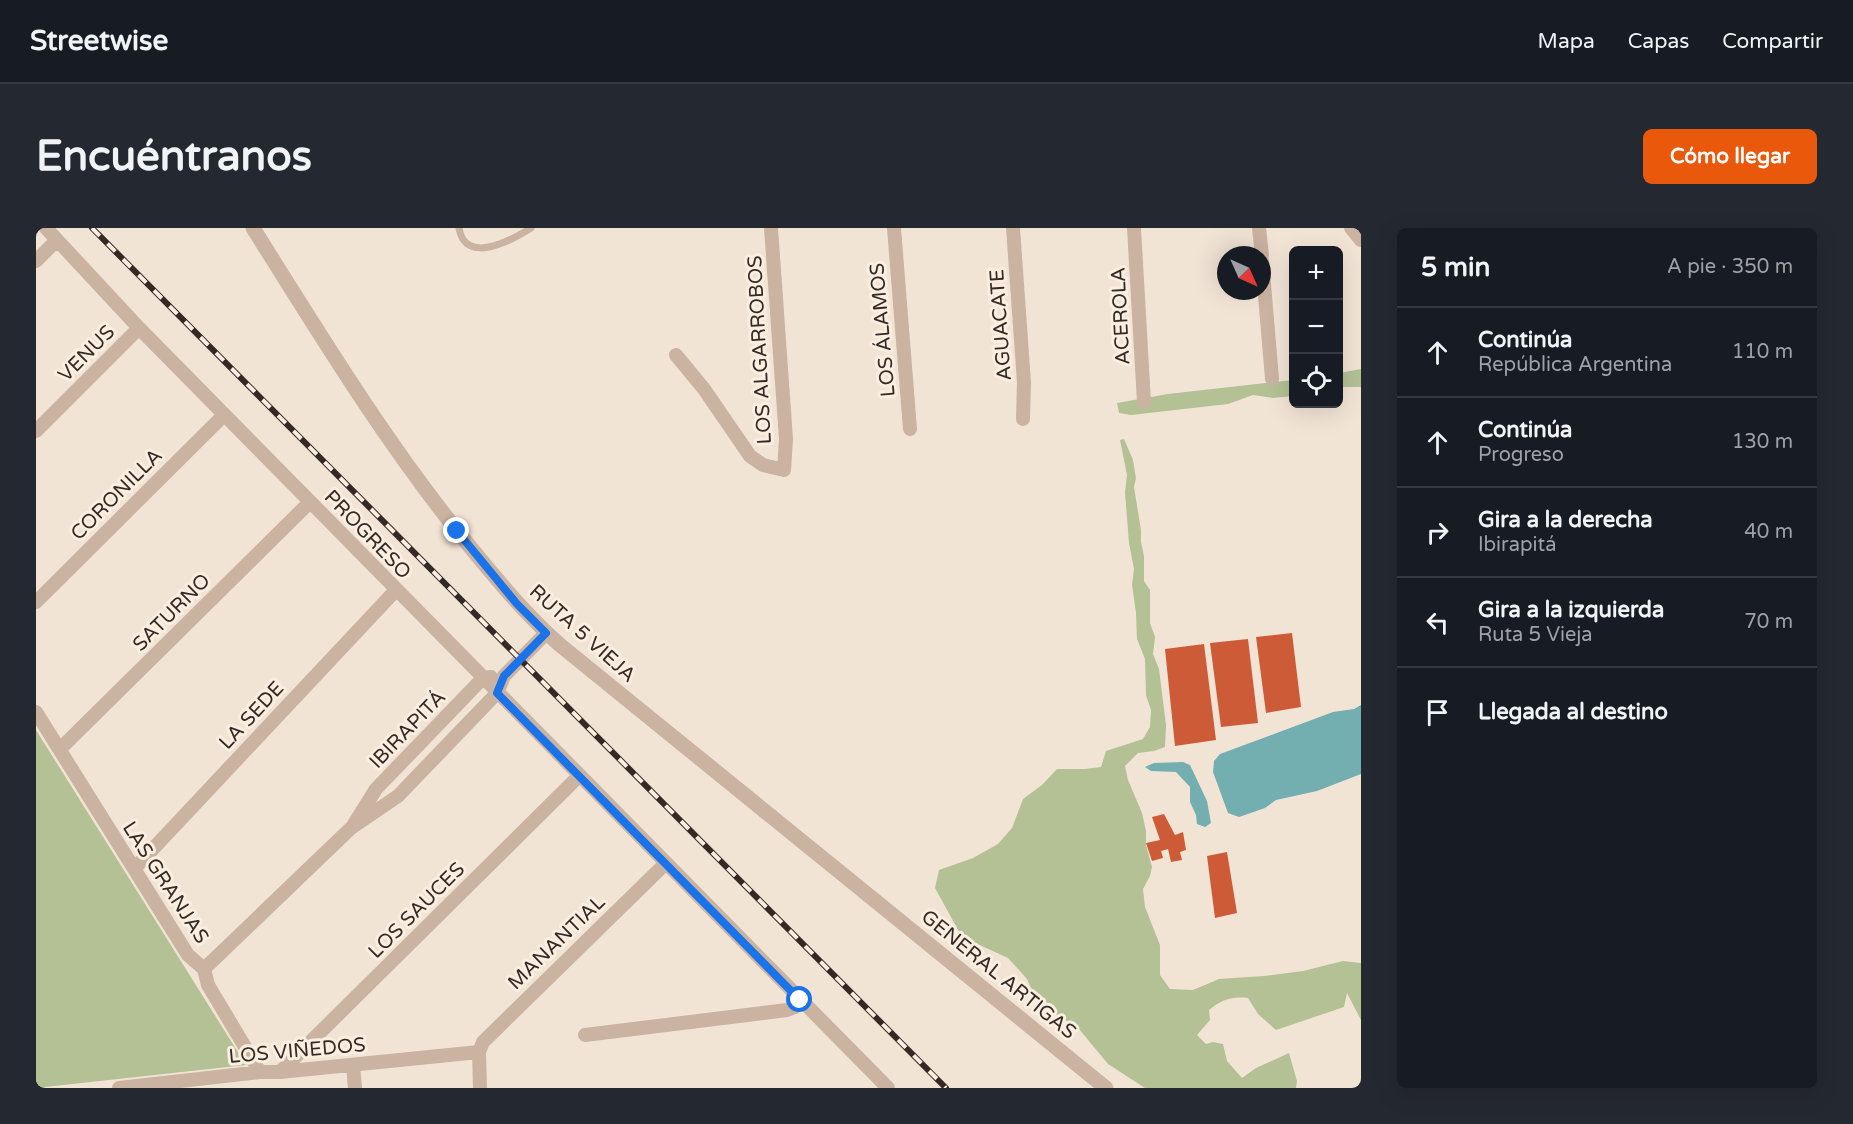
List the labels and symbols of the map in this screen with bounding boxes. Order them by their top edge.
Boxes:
north arrow [1217,246,1271,300]
street label: LOS ALGARROBOS [743,255,777,445]
street label: LOS ÁLAMOS [864,262,901,398]
street label: ACEROLA [1106,266,1136,365]
street label: AGUACATE [985,268,1017,381]
street label: VENUS [53,320,120,387]
street label: CORONILLA [66,444,167,545]
street label: PROGRESO [319,485,416,584]
route end [443,517,469,543]
street label: SATURNO [128,569,216,657]
street label: RUTA 5 VIEJA [524,580,640,688]
street label: LA SEDE [214,677,289,755]
street label: IBIRAPITÁ [364,685,451,774]
street label: LAS GRANJAS [117,817,213,948]
street label: LOS SAUCES [364,858,470,964]
street label: MANANTIAL [503,890,611,995]
street label: GENERAL ARTIGAS [916,905,1081,1045]
route start [786,986,812,1012]
street label: LOS VIÑEDOS [228,1032,367,1069]

